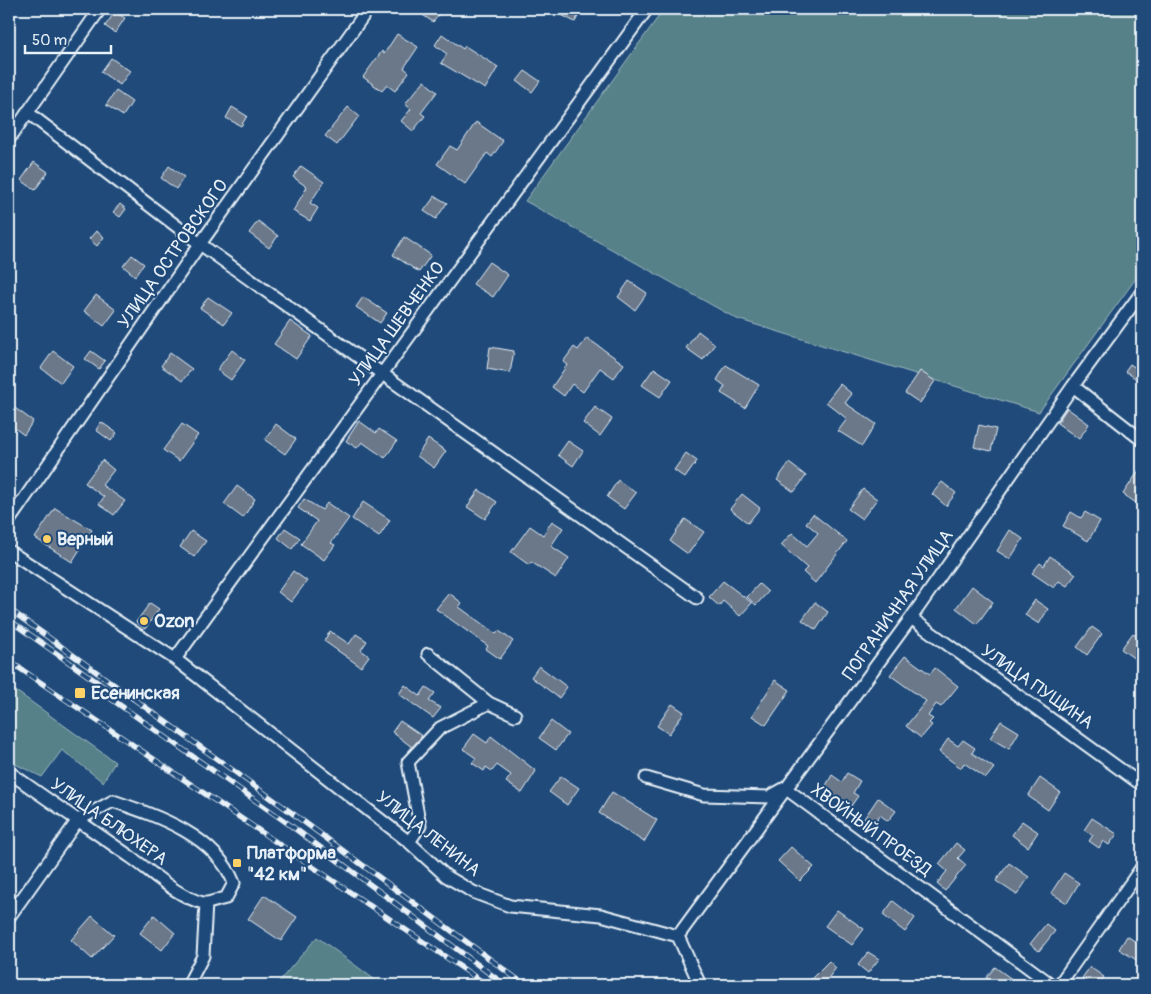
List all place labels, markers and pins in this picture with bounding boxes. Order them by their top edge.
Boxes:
place label: Верный [57,528,114,551]
marker: Верный [41,533,53,545]
place label: Ozon [154,610,194,633]
marker: Ozon [138,615,150,627]
place label: Есенинская [91,682,180,705]
marker: Есенинская [73,686,87,700]
place label: Платформа "42 км" [247,842,336,886]
marker: Платформа "42 км" [231,857,243,869]

